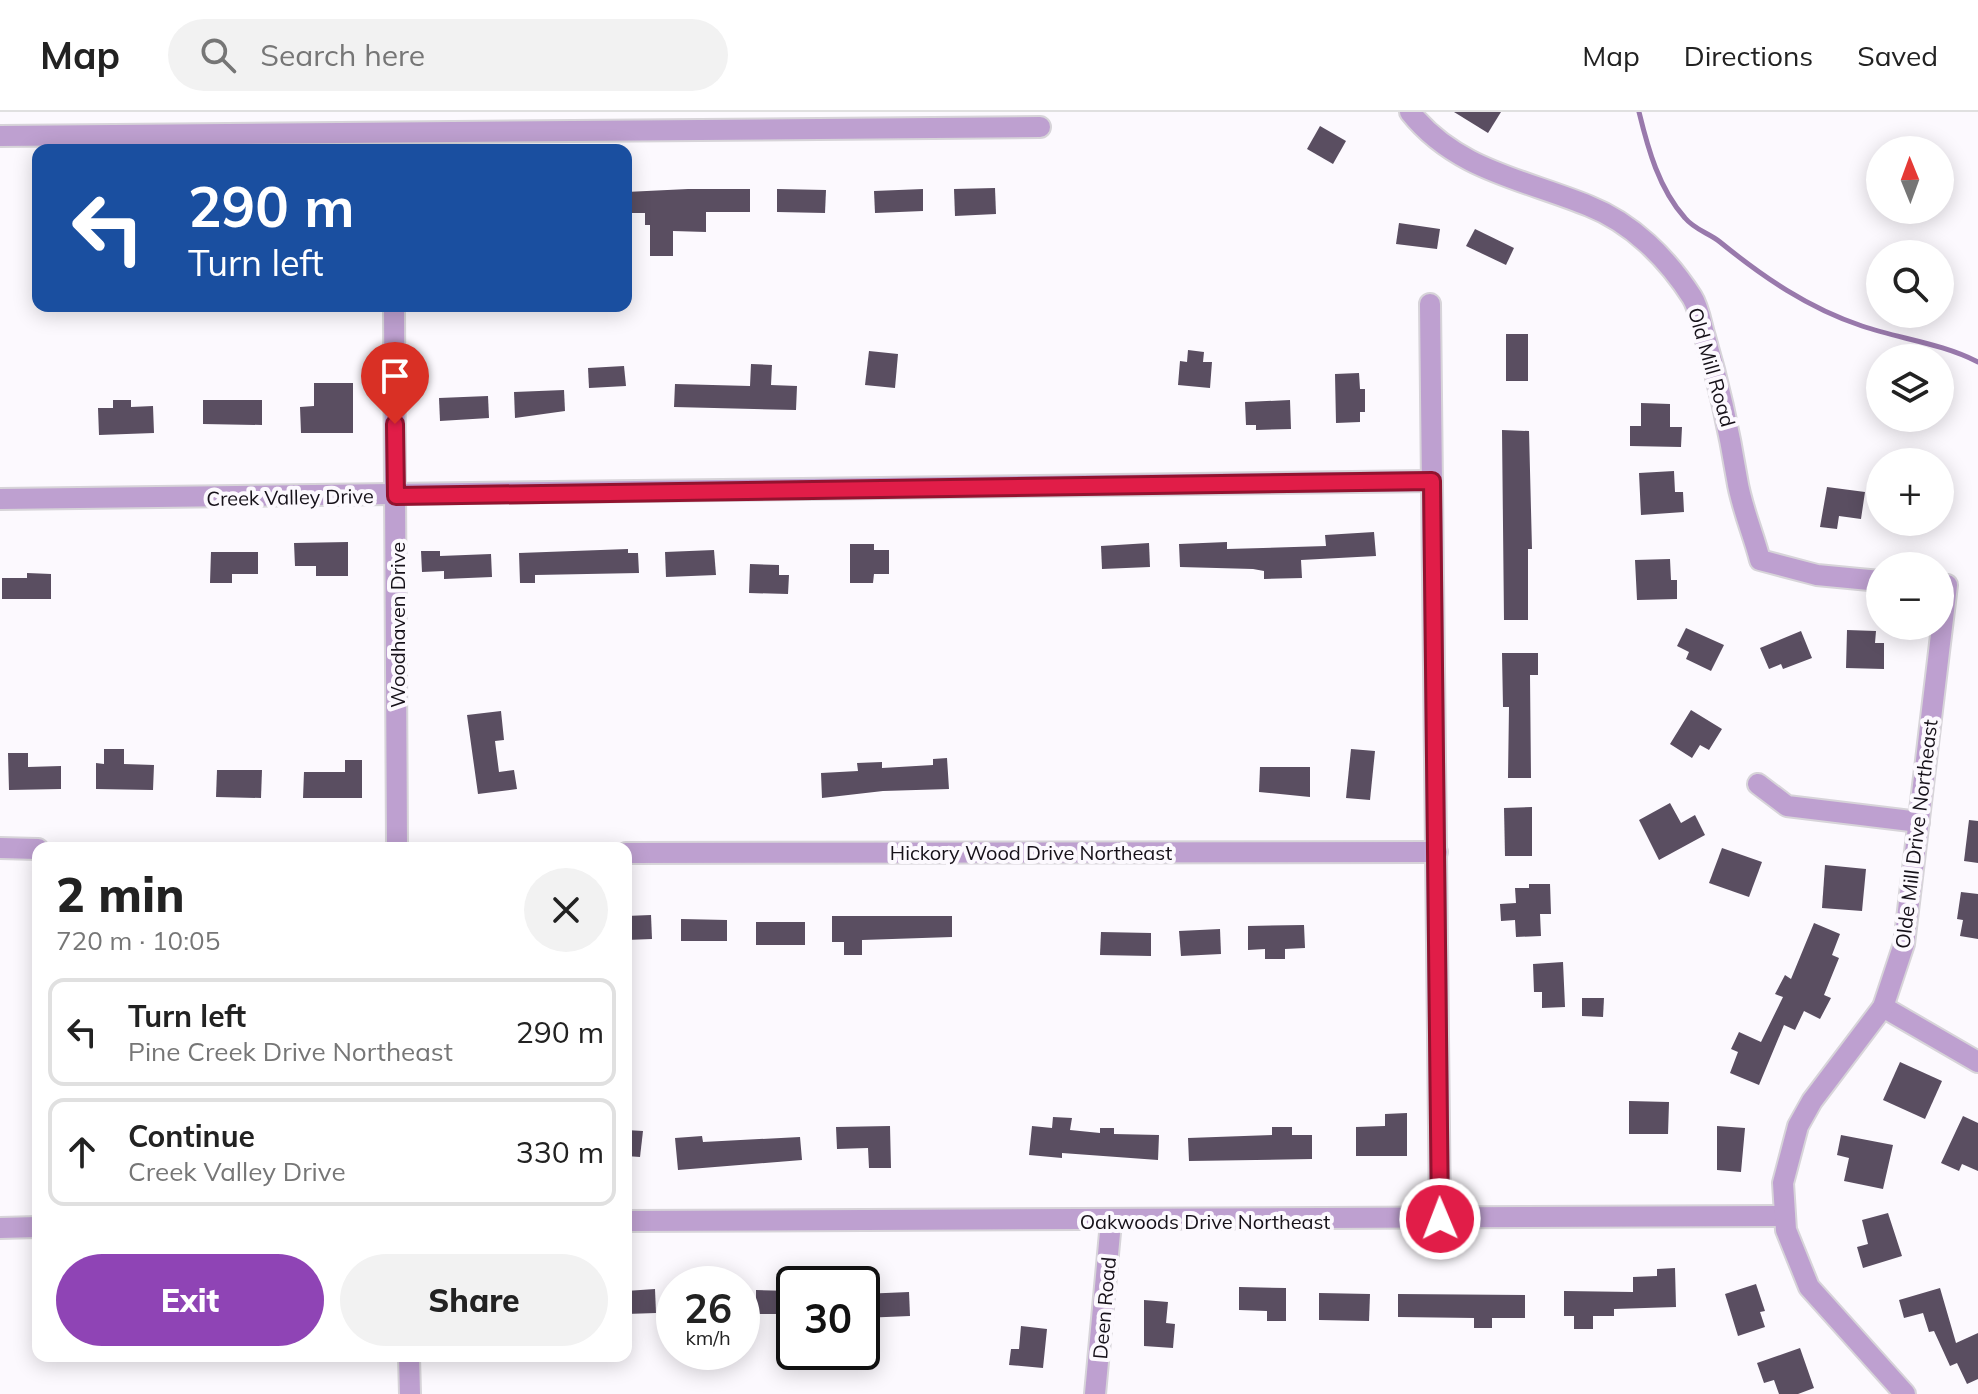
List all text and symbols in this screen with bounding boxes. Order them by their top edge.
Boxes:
search box [168,19,728,91]
text: Map [40,31,120,79]
icon: search [196,33,240,77]
text: Search here [260,36,425,74]
text: Map [1582,38,1640,73]
text: Directions [1684,38,1813,73]
text: Saved [1857,38,1938,73]
north arrow [1866,136,1954,224]
map controls [1866,136,1954,640]
text: 290 m [188,171,355,241]
icon: left [56,176,160,280]
text: Turn left [188,240,324,285]
button: search [1866,240,1954,328]
street label: Old Mill Road [1683,304,1741,430]
pin [361,342,429,424]
button: layers [1866,344,1954,432]
icon: arrive [373,354,417,398]
button: + [1866,448,1954,536]
street label: Creek Valley Drive [206,483,374,511]
street label: Woodhaven Drive [385,542,410,708]
button: − [1866,552,1954,640]
street label: Olde Mill Drive Northeast [1890,718,1942,950]
street label: Hickory Wood Drive Northeast [890,840,1172,865]
text: 2 min [56,864,185,924]
button: close [524,868,608,952]
text: 720 m · 10:05 [56,924,220,957]
text: Turn left [128,997,246,1035]
icon: left [60,1010,104,1054]
text: 290 m [516,1013,604,1051]
text: Pine Creek Drive Northeast [128,1035,453,1068]
text: Continue [128,1117,255,1155]
icon: ahead [60,1130,104,1174]
text: 330 m [516,1133,604,1171]
text: Creek Valley Drive [128,1155,346,1188]
position arrow [1398,1177,1482,1261]
street label: Oakwoods Drive Northeast [1080,1209,1330,1234]
button: Exit [56,1254,324,1346]
button: Share [340,1254,608,1346]
street label: Deen Road [1087,1256,1121,1360]
speed limit sign: 30 [776,1266,880,1370]
text: 26 [684,1283,732,1333]
text: km/h [685,1325,731,1350]

